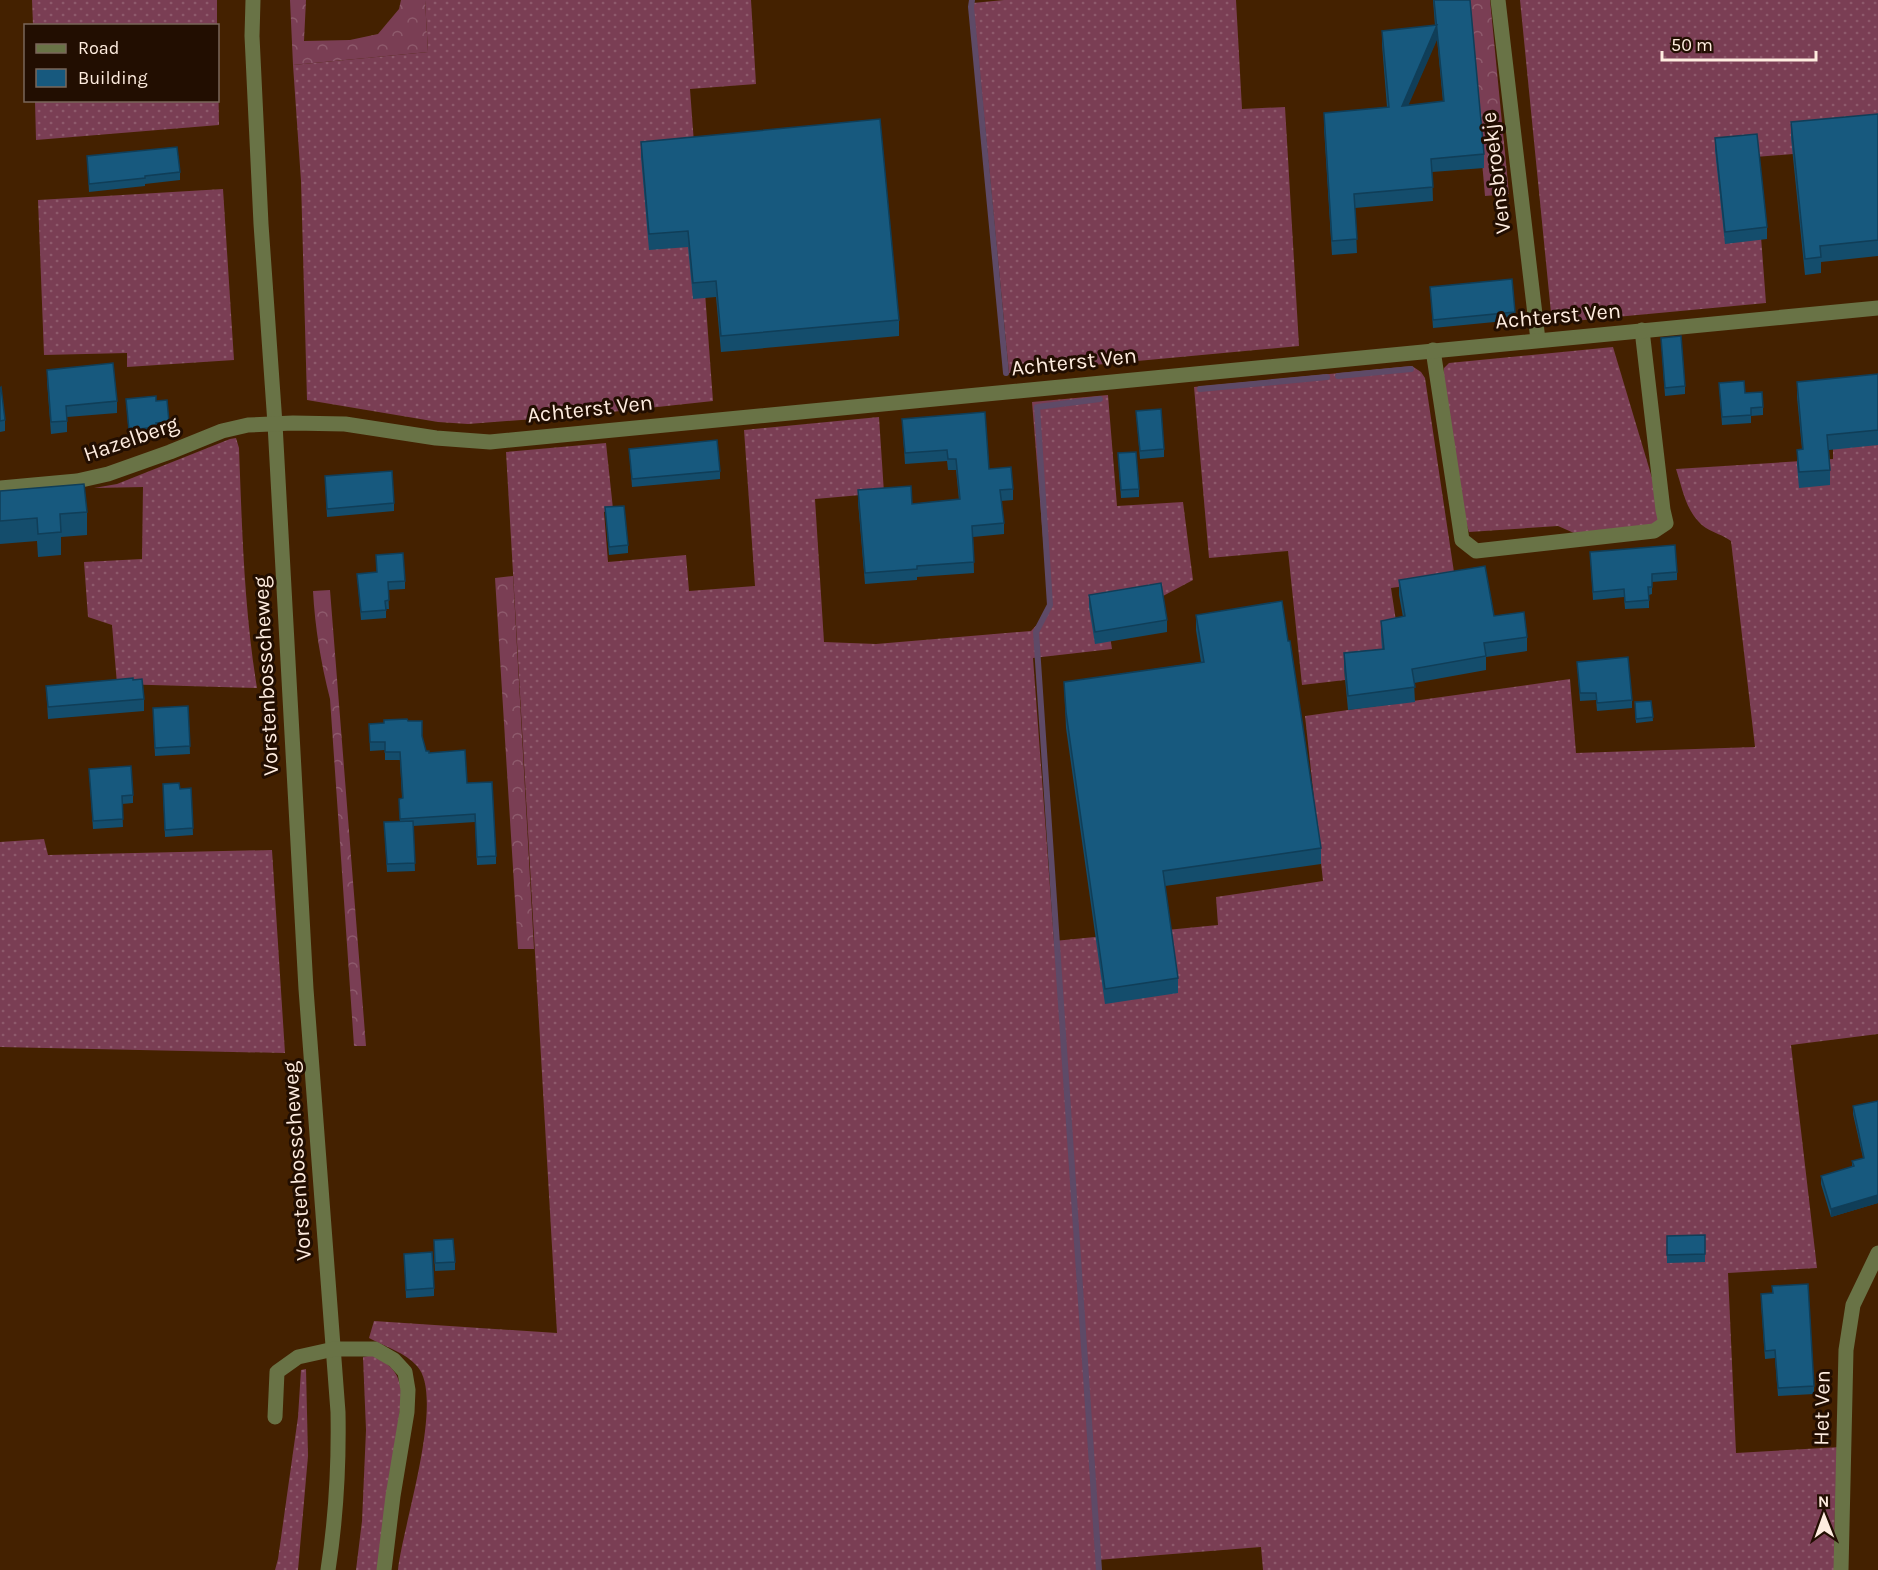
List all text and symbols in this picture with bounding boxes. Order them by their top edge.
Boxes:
legend [24,24,219,102]
scale bar [1662,24,1816,62]
text: 50 m [1671,34,1713,56]
text: Road [78,37,119,59]
text: Building [78,67,148,89]
street label: Vensbroekje [1476,111,1516,235]
street label: Achterst Ven [1494,298,1622,334]
street label: Achterst Ven [1010,342,1138,382]
street label: Achterst Ven [526,389,654,429]
street label: Hazelberg [80,410,183,467]
street label: Vorstenbosscheweg [248,575,284,776]
street label: Vorstenbosscheweg [277,1060,317,1262]
street label: Het Ven [1808,1370,1836,1446]
north arrow [1794,1486,1854,1546]
text: N [1818,1492,1830,1511]

